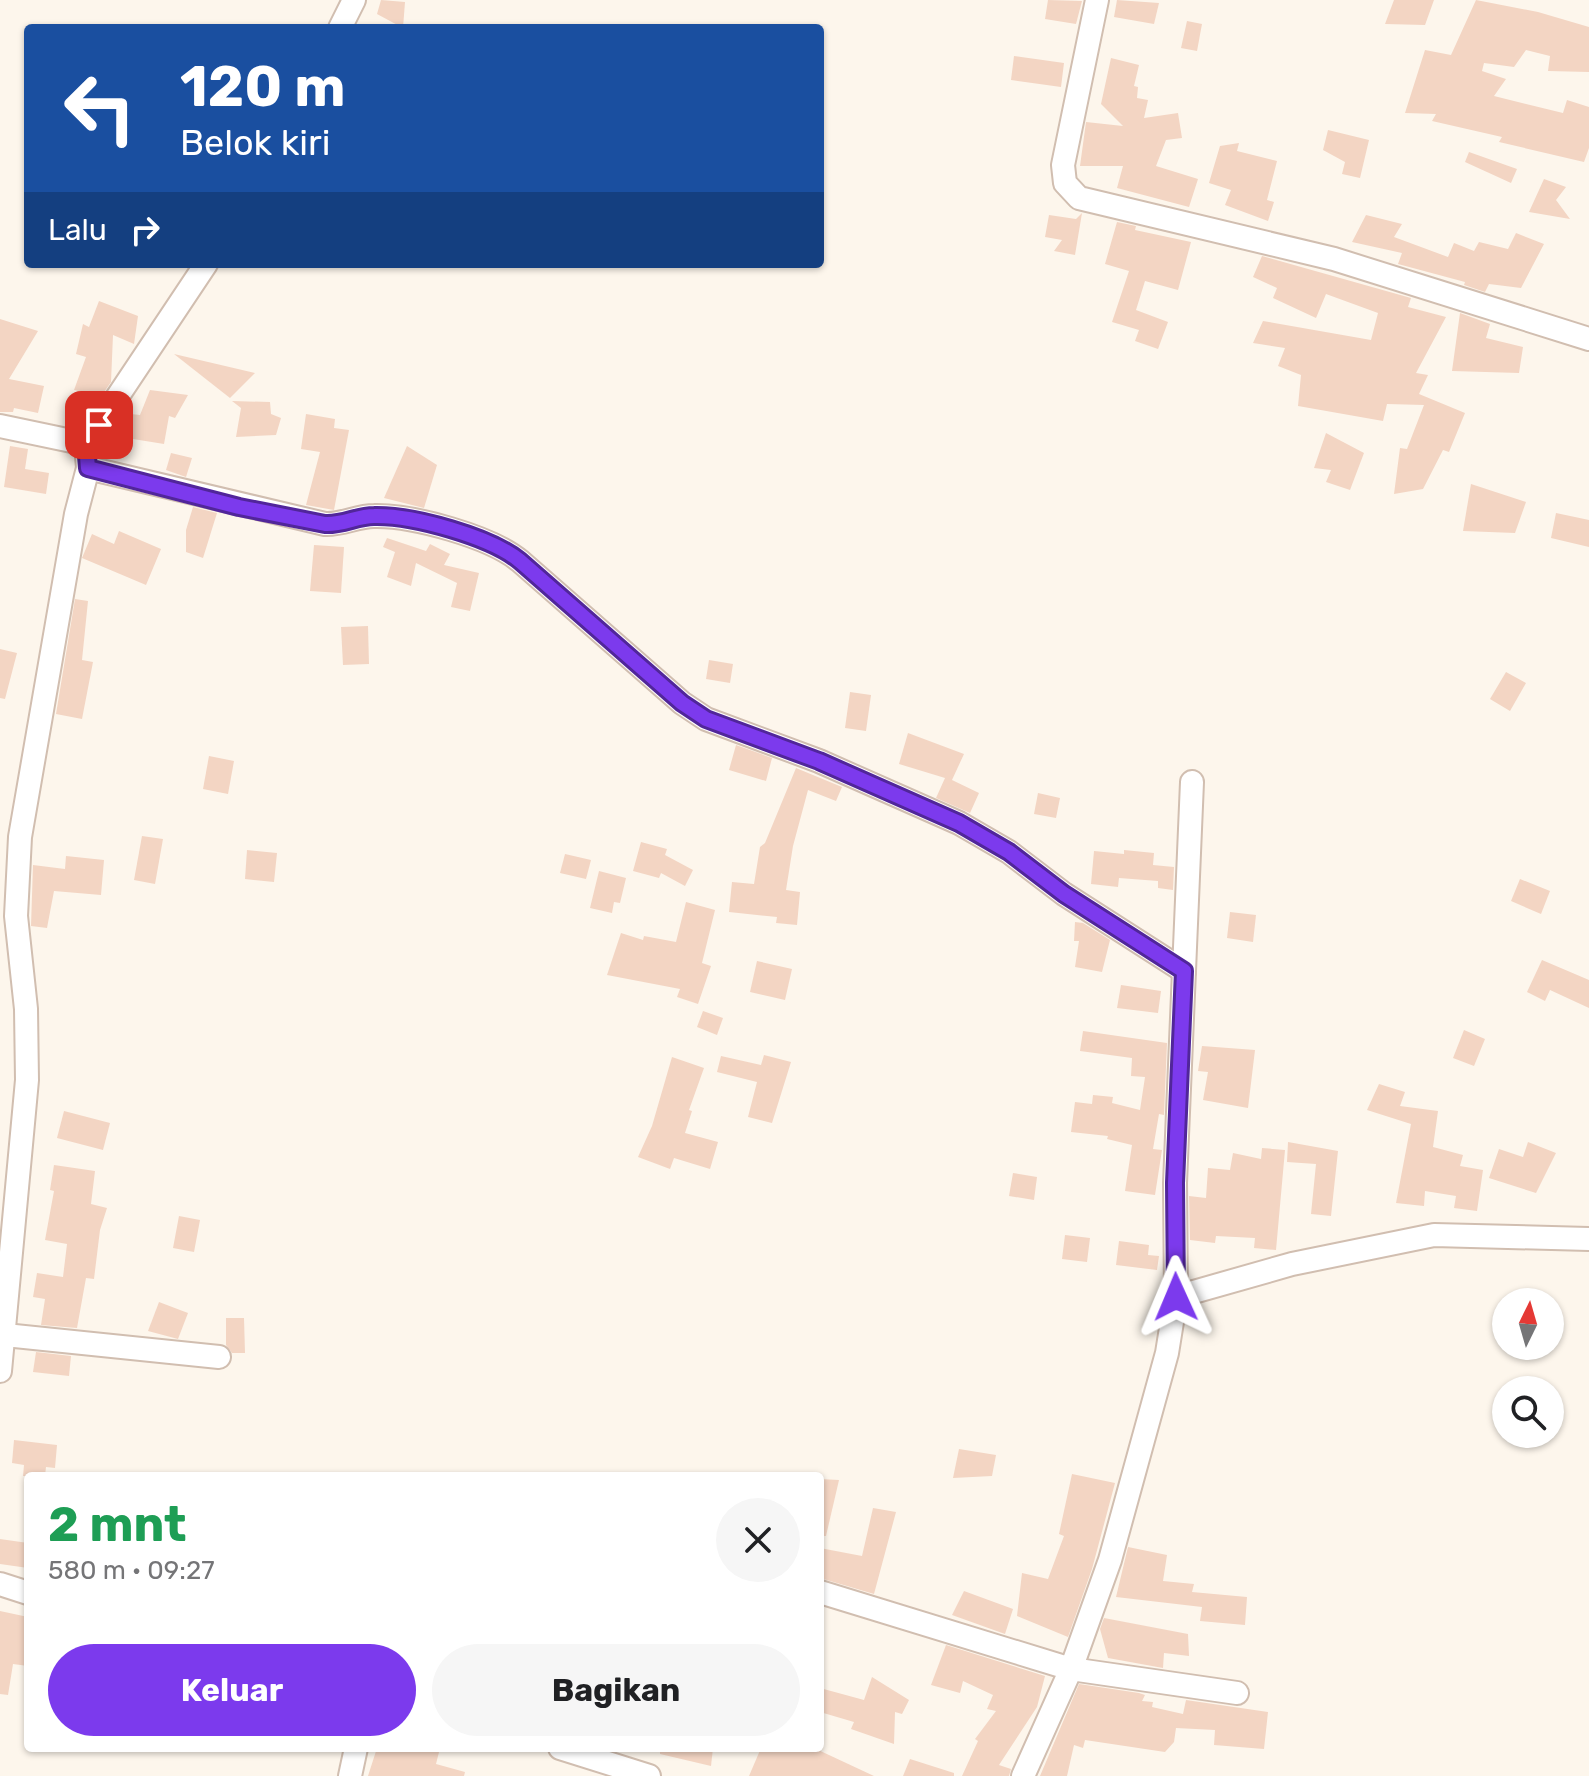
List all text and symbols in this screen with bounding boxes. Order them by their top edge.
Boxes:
text: 120 m [180,54,346,120]
icon: left [48,56,152,160]
text: Belok kiri [180,121,330,164]
icon: right [123,208,167,252]
text: Lalu [48,212,107,248]
pin [65,391,133,459]
icon: arrive [77,403,121,447]
position arrow [1134,1255,1218,1339]
north arrow [1492,1288,1564,1360]
map controls [1492,1288,1564,1448]
button: search [1492,1376,1564,1448]
text: 2 mnt [48,1496,186,1553]
button: close [716,1498,800,1582]
text: 580 m · 09:27 [48,1555,214,1586]
button: Keluar [48,1644,416,1736]
button: Bagikan [432,1644,800,1736]

